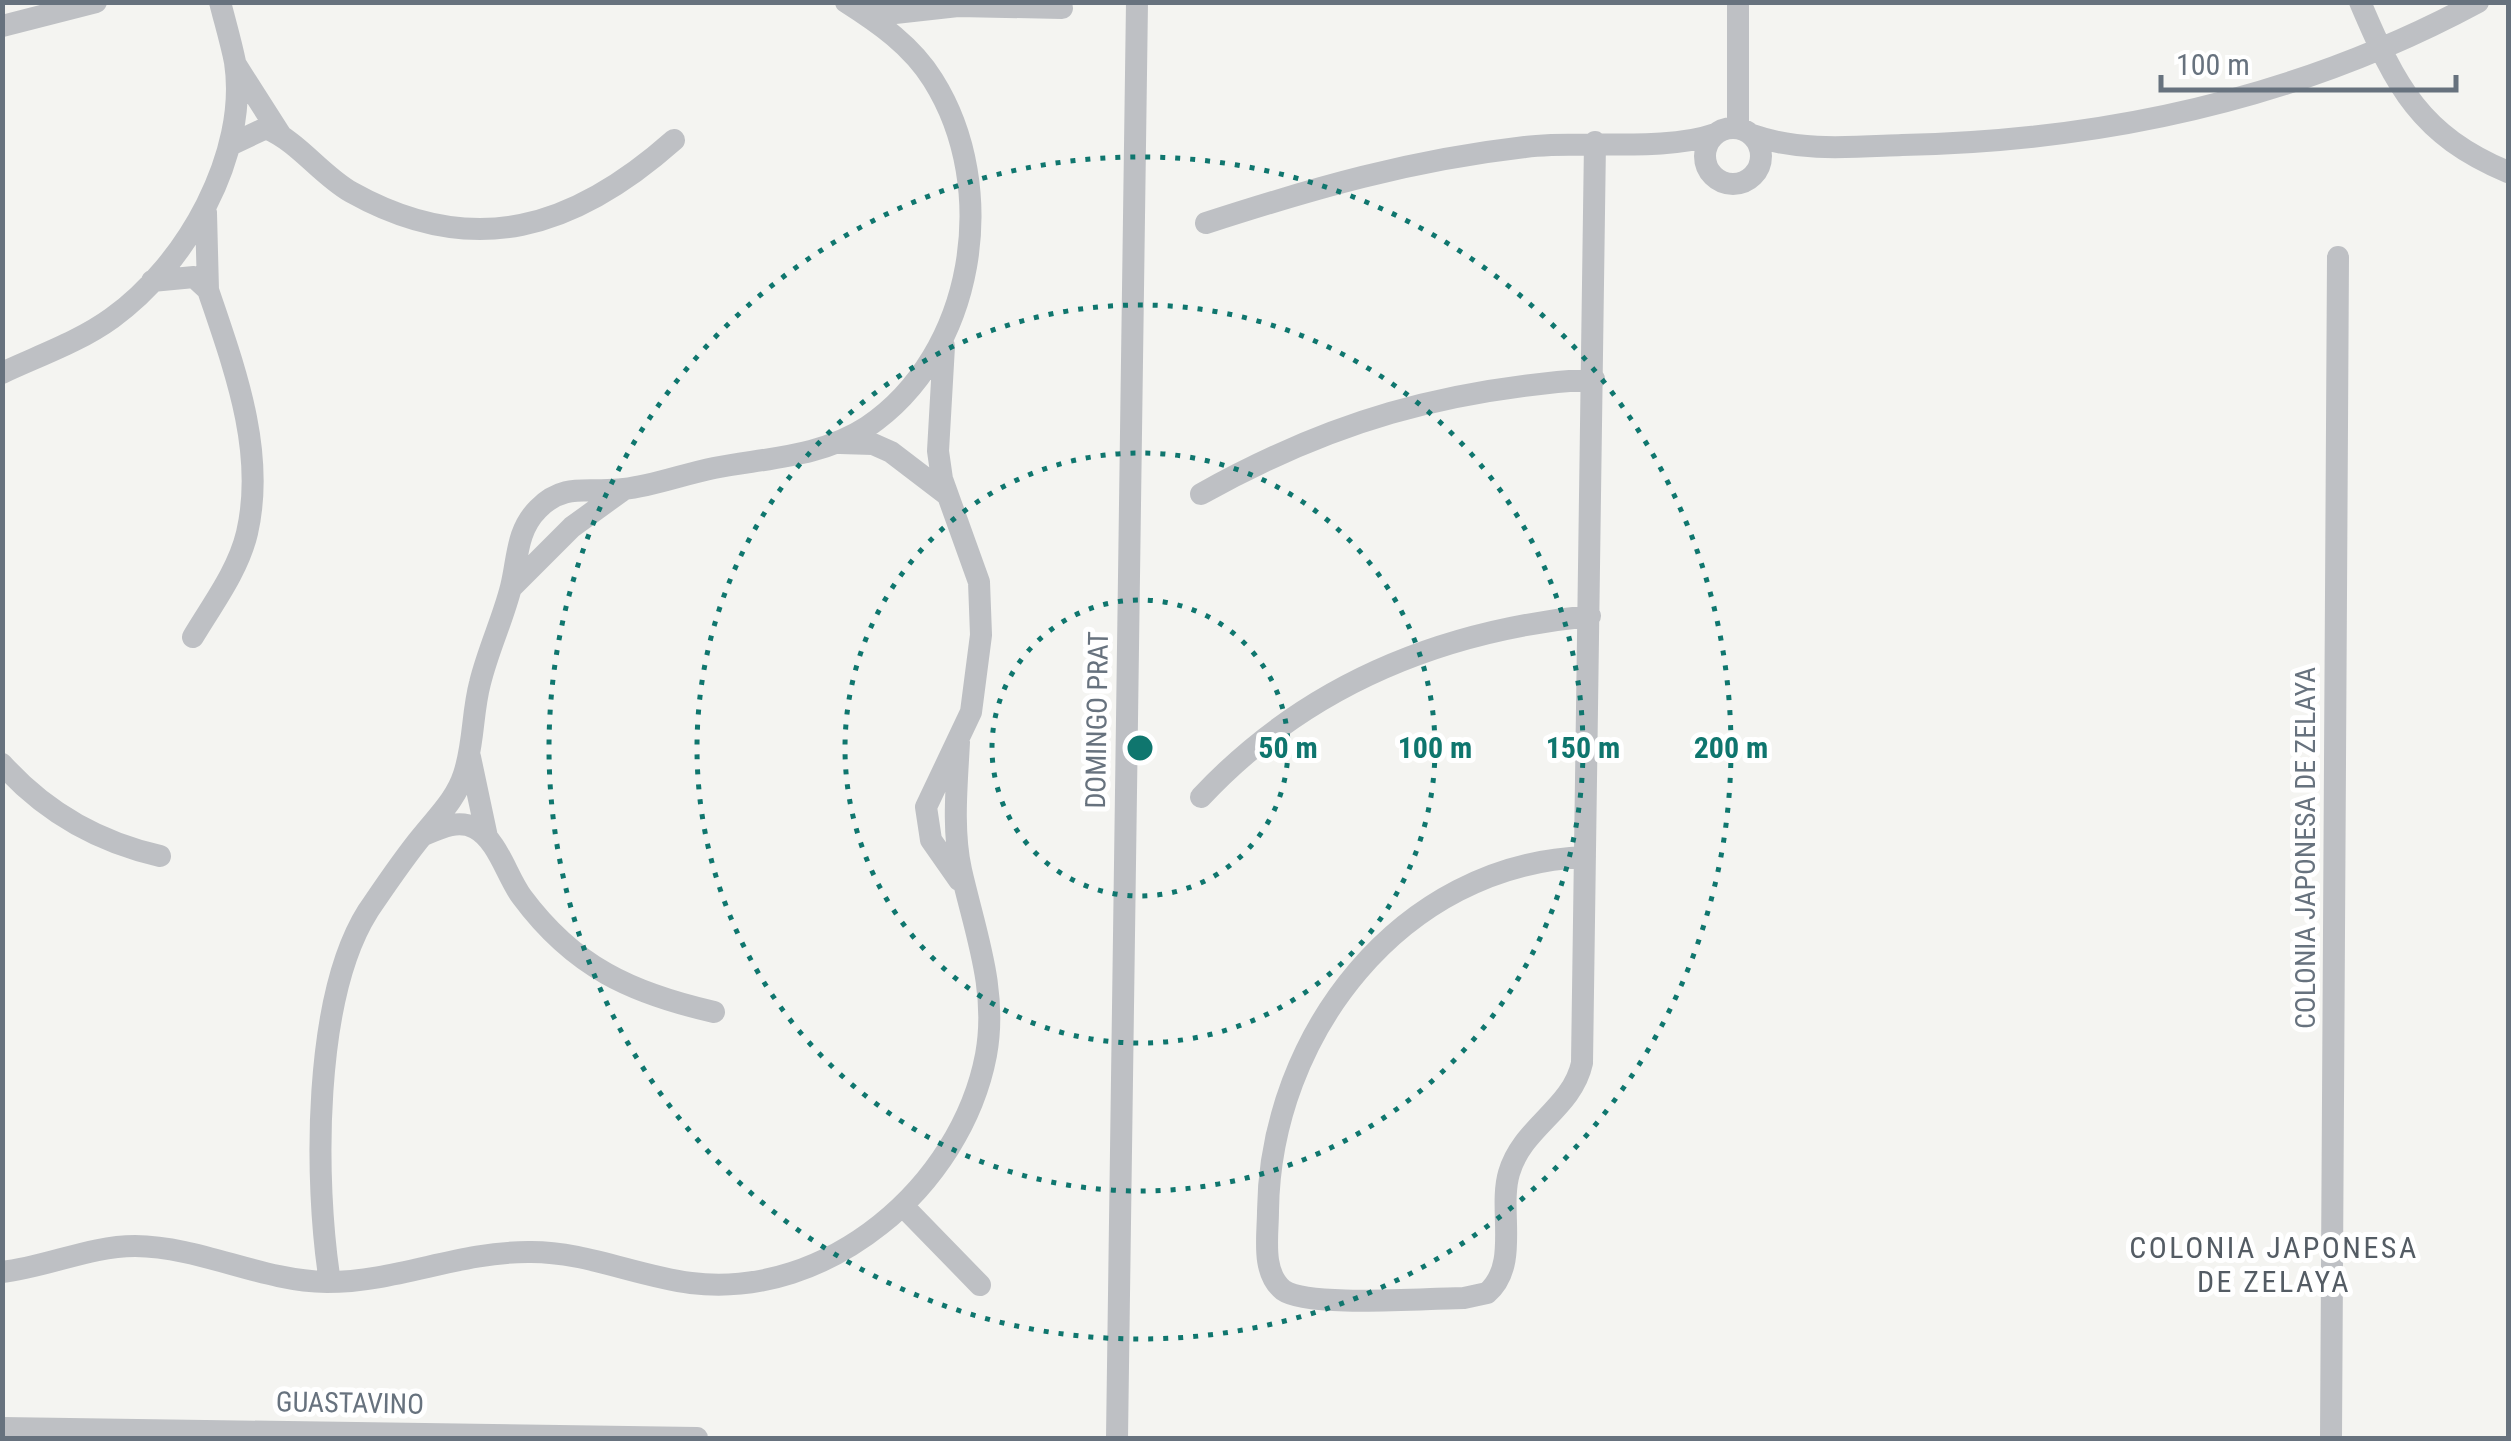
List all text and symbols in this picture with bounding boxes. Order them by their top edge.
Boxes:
scale bar [2161,30,2456,92]
text: 100 m [2176,47,2250,82]
street label: DOMINGO PRAT [1079,631,1115,809]
street label: COLONIA JAPONESA DE ZELAYA [2289,667,2322,1029]
centre of rings [1122,730,1158,766]
text: 50 m [1258,730,1318,765]
text: 100 m [1398,730,1472,765]
text: 150 m [1546,730,1620,765]
text: 200 m [1694,730,1768,765]
district label: COLONIA JAPONESA DE ZELAYA [2129,1230,2419,1299]
street label: GUASTAVINO [276,1385,424,1421]

